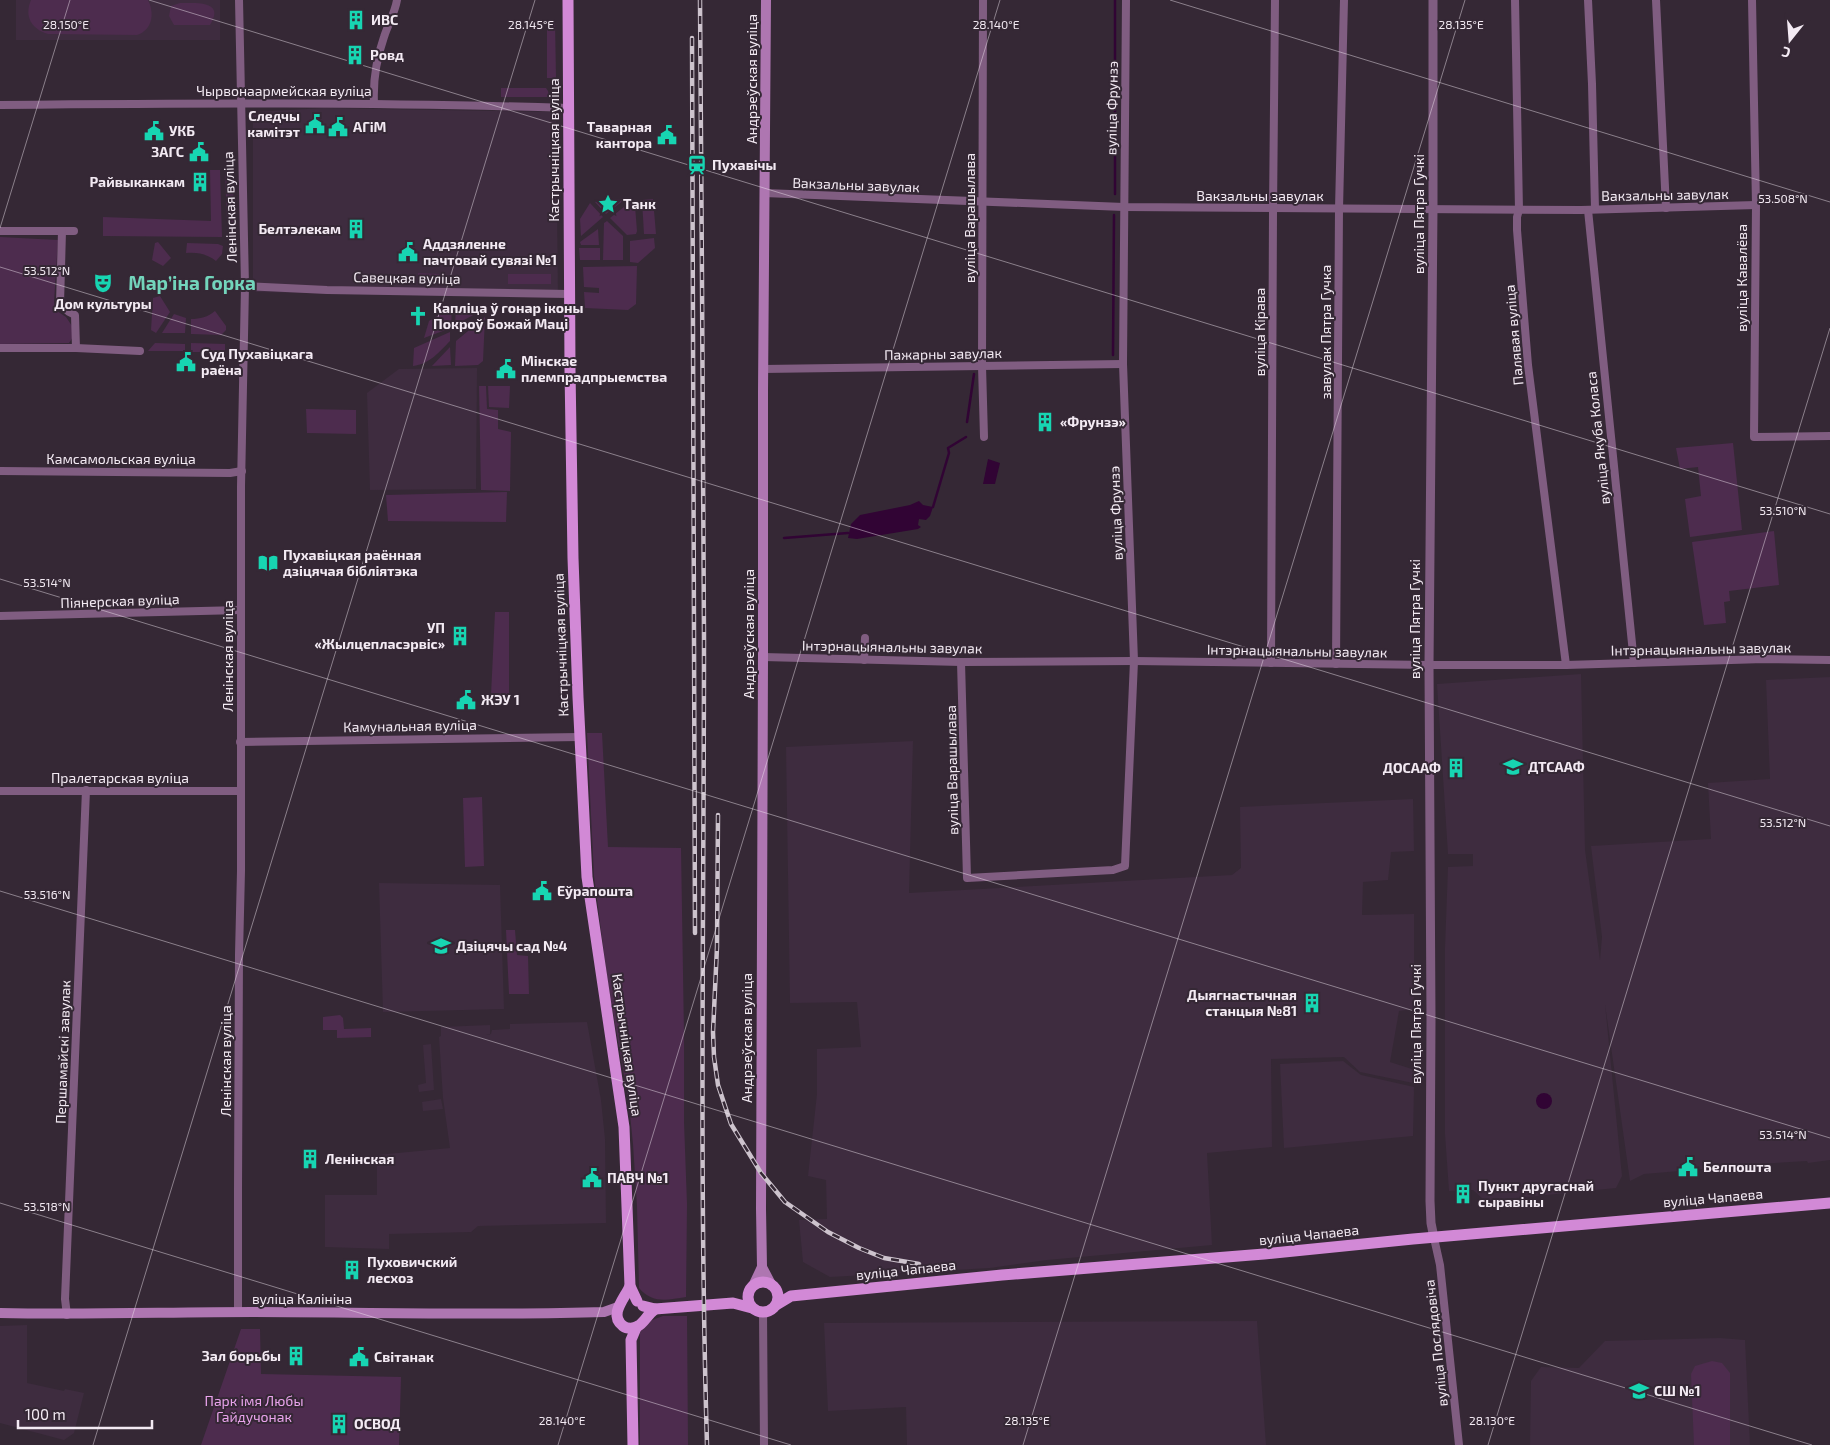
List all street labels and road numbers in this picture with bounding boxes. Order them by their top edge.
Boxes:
street label: Андрэеўская вуліца [743,14,760,144]
street label: вуліца Фрунзэ [1102,61,1121,155]
street label: Кастрычніцкая вуліца [545,78,562,222]
street label: Чырвонаармейская вуліца [196,82,372,99]
street label: Ленінская вуліца [219,151,240,263]
street label: вуліца Варашылава [961,153,978,283]
street label: вуліца Пятра Гучкі [1410,154,1427,274]
street label: Вакзальны завулак [792,174,920,195]
street label: Вакзальны завулак [1601,185,1729,204]
street label: Вакзальны завулак [1196,187,1324,204]
street label: вуліца Кавалёва [1733,224,1750,332]
street label: завулак Пятра Гучка [1317,265,1334,399]
street label: Савецкая вуліца [353,268,461,287]
street label: Палявая вуліца [1501,284,1526,386]
street label: вуліца Кірава [1251,288,1268,376]
street label: Пажарны завулак [884,344,1003,363]
street label: вуліца Якуба Коласа [1582,371,1613,506]
street label: Камсамольская вуліца [46,450,196,467]
street label: вуліца Фрунзэ [1105,466,1126,560]
street label: вуліца Пятра Гучкі [1406,559,1423,679]
street label: Андрэеўская вуліца [740,569,757,699]
street label: Кастрычніцкая вуліца [549,573,572,717]
street label: Піянерская вуліца [60,590,180,611]
street label: Ленінская вуліца [219,600,236,712]
street label: Інтэрнацыянальны завулак [802,636,983,657]
street label: Інтэрнацыянальны завулак [1611,638,1792,659]
street label: Інтэрнацыянальны завулак [1207,640,1388,661]
street label: вуліца Варашылава [942,705,961,835]
street label: Камунальная вуліца [343,716,477,735]
street label: Пралетарская вуліца [51,769,189,786]
street label: вуліца Пятра Гучкі [1407,964,1424,1084]
street label: Кастрычніцкая вуліца [609,973,646,1117]
street label: Андрэеўская вуліца [738,973,755,1103]
street label: Першамайскі завулак [51,979,74,1124]
street label: Ленінская вуліца [217,1005,234,1117]
street label: вуліца Чапаева [1662,1185,1764,1210]
street label: вуліца Чапаева [1258,1221,1360,1248]
street label: вуліца Чапаева [855,1256,957,1283]
street label: вуліца Послядовіча [1420,1279,1451,1407]
street label: вуліца Калініна [252,1290,352,1307]

